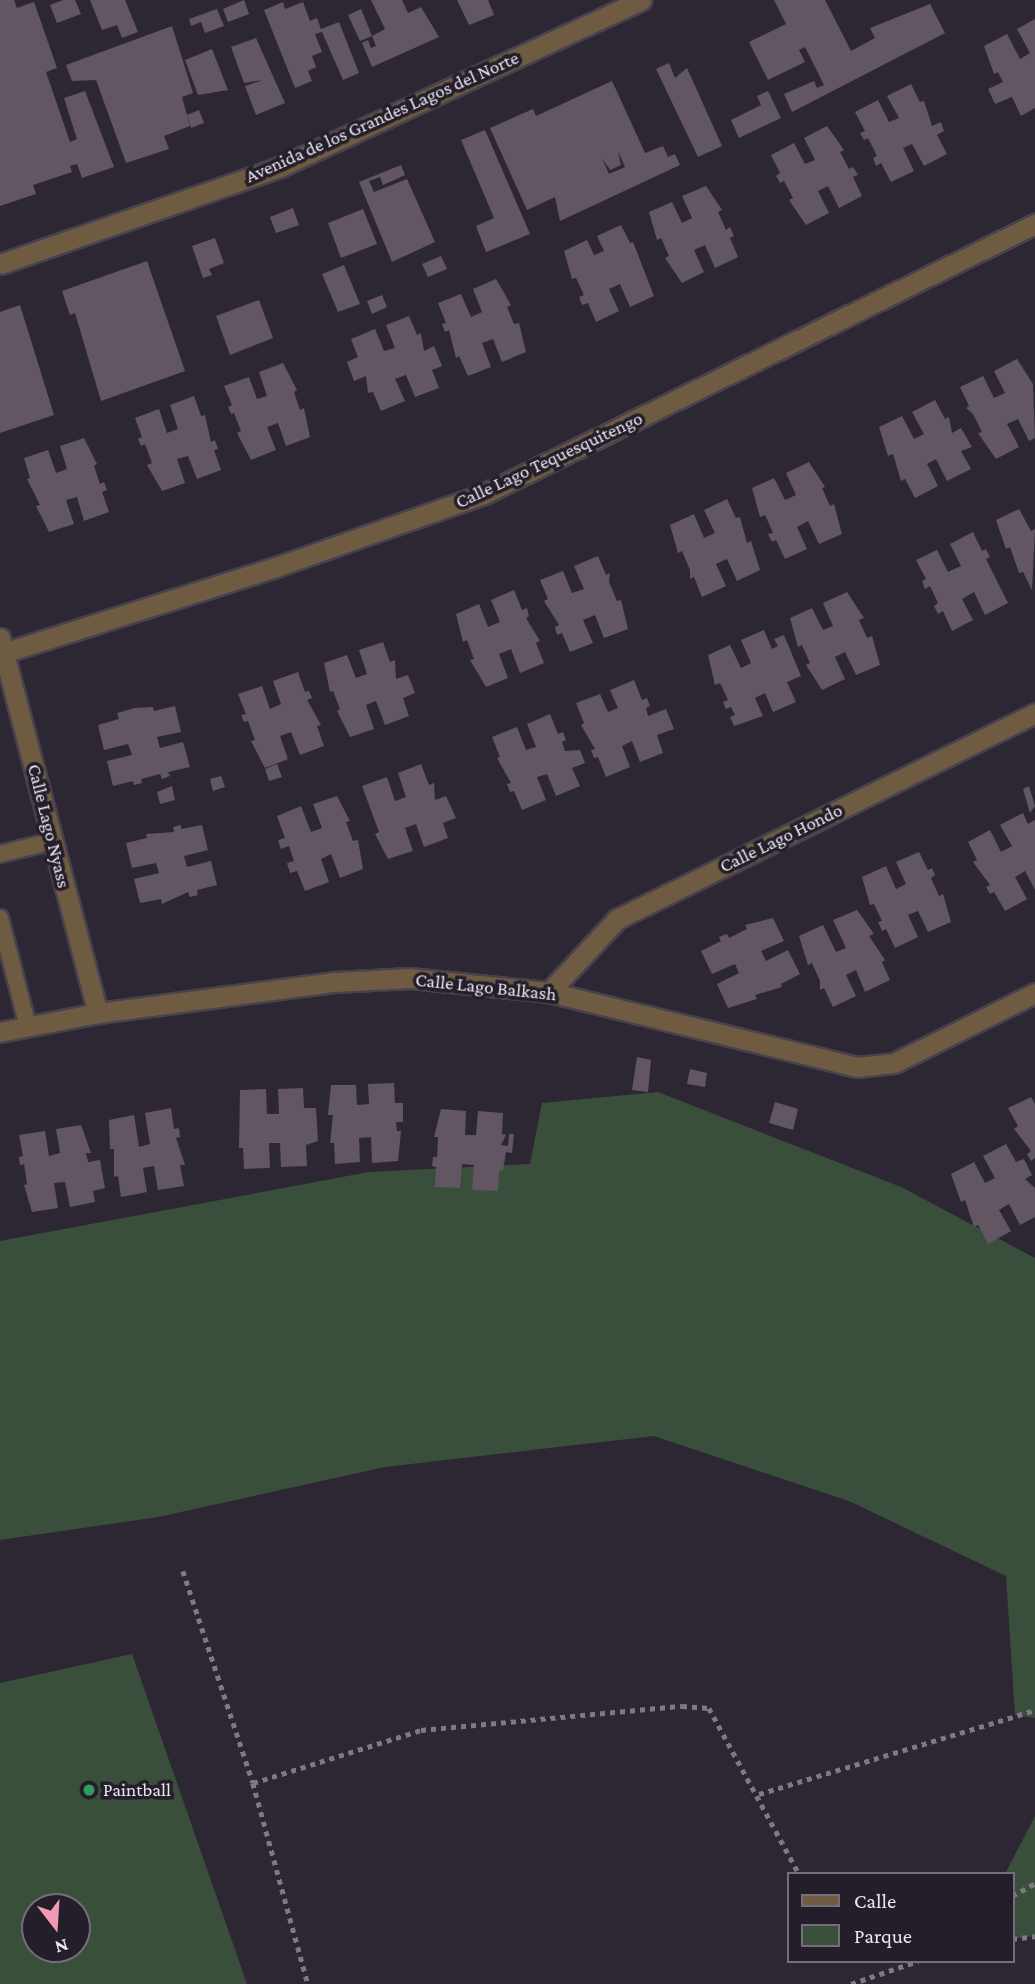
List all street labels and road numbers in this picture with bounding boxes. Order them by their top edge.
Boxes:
street label: Avenida de los Grandes Lagos del Norte [242,46,522,188]
street label: Calle Lago Tequesquitengo [452,407,646,513]
street label: Calle Lago Nyass [23,762,75,890]
street label: Calle Lago Hondo [716,798,846,878]
street label: Calle Lago Balkash [414,968,558,1006]

